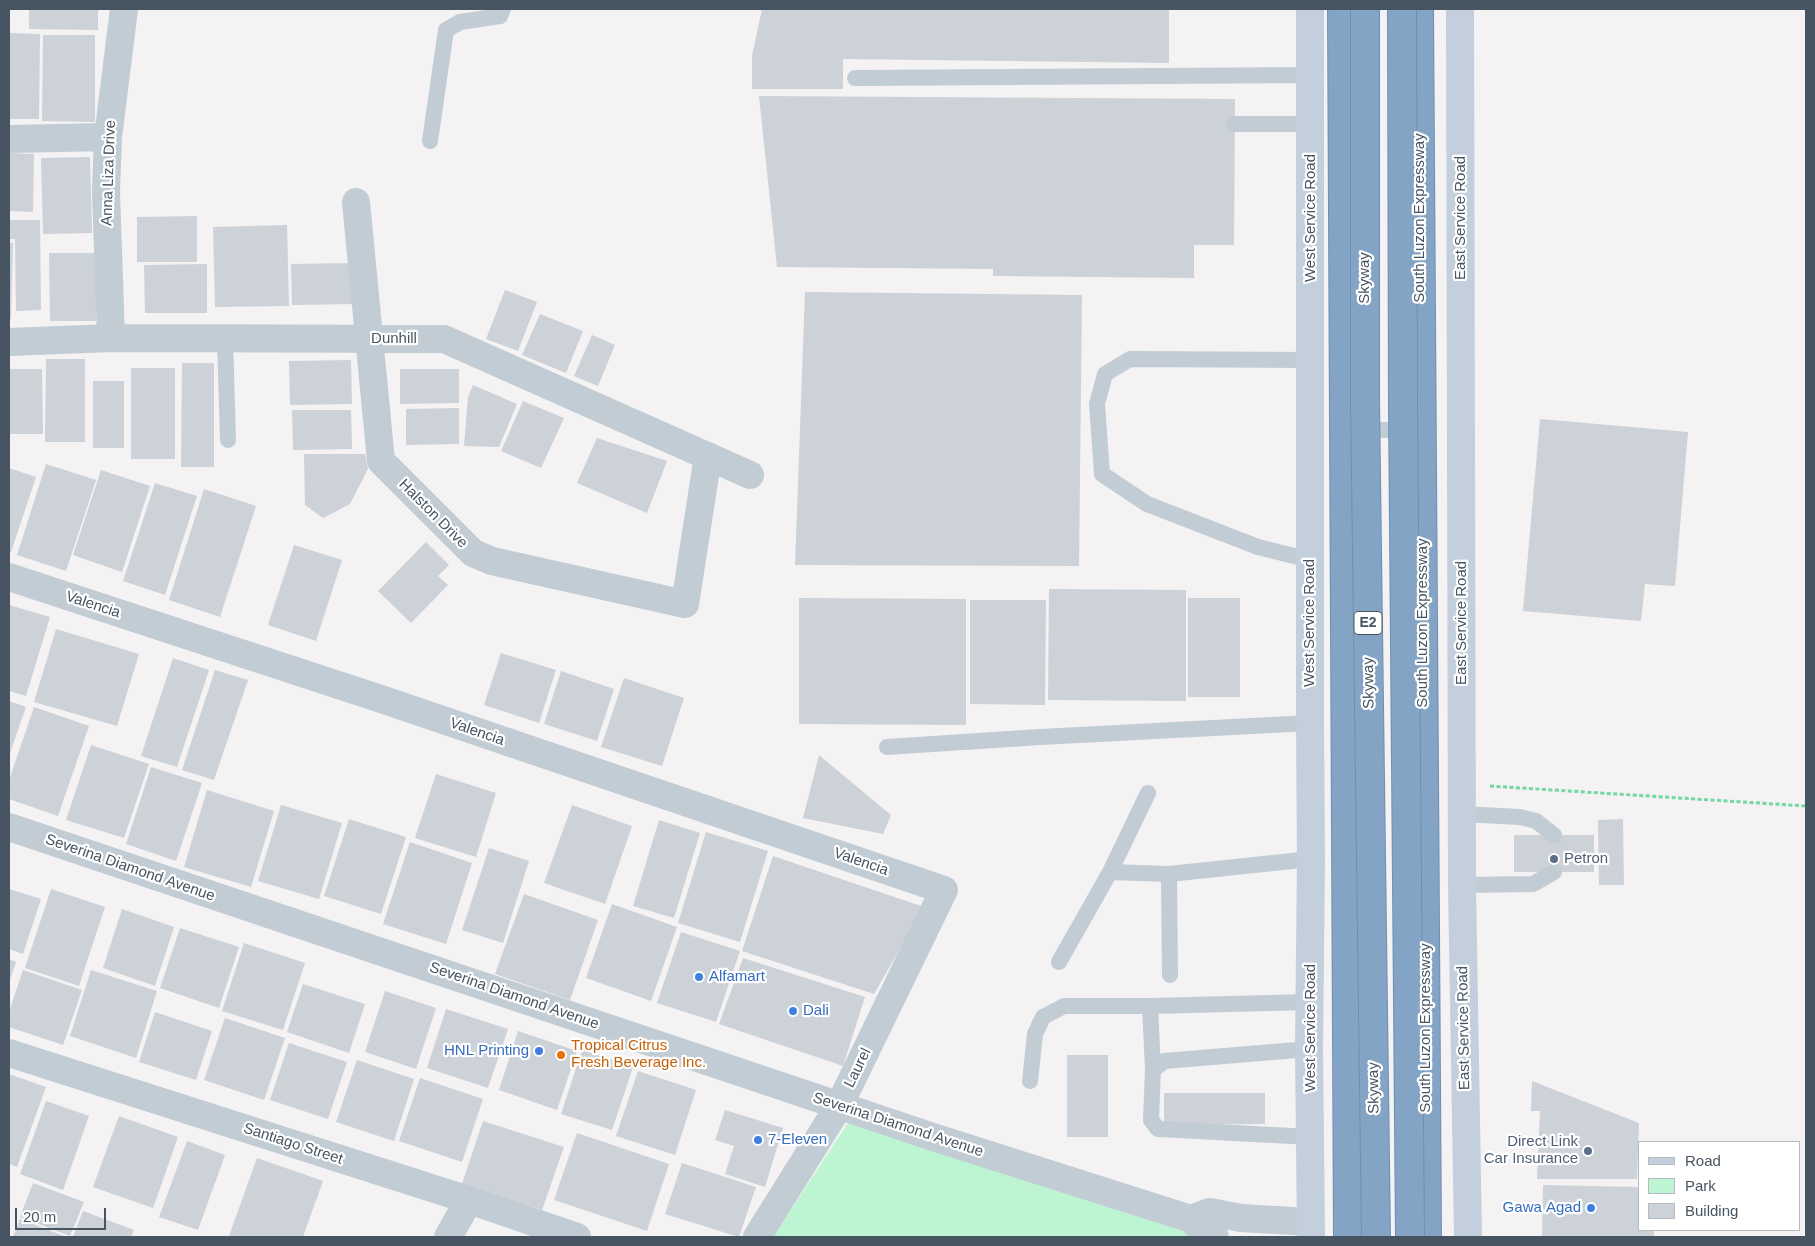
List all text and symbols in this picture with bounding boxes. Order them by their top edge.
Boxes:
street label: Anna Liza Drive [98,120,120,226]
street label: South Luzon Expressway [1411,133,1429,303]
street label: West Service Road [1302,154,1320,282]
street label: East Service Road [1452,156,1470,280]
street label: Skyway [1356,252,1374,304]
street label: Dunhill [371,330,417,348]
street label: Halston Drive [395,476,471,552]
street label: South Luzon Expressway [1414,538,1432,708]
street label: West Service Road [1301,559,1319,687]
street label: East Service Road [1453,561,1471,685]
street label: Valencia [63,588,123,622]
road number: E2 [1354,612,1382,634]
street label: Skyway [1360,657,1378,709]
street label: Valencia [447,714,507,750]
street label: Severina Diamond Avenue [43,830,217,906]
street label: Valencia [831,844,891,880]
place label: Petron [1564,850,1608,868]
marker: Petron [1548,853,1560,865]
street label: South Luzon Expressway [1417,943,1435,1113]
street label: Severina Diamond Avenue [427,958,601,1034]
street label: West Service Road [1302,964,1320,1092]
street label: East Service Road [1454,966,1474,1090]
place label: Alfamart [709,968,765,986]
marker: Alfamart [693,971,705,983]
place label: Dali [803,1002,829,1020]
marker: Dali [787,1005,799,1017]
place label: Tropical Citrus Fresh Beverage Inc. [571,1037,706,1072]
place label: HNL Printing [444,1042,529,1060]
marker: HNL Printing [533,1045,545,1057]
street label: Laurel [841,1045,875,1091]
marker: Tropical Citrus Fresh Beverage Inc. [555,1049,567,1061]
street label: Skyway [1365,1062,1383,1114]
street label: Severina Diamond Avenue [810,1089,986,1161]
street label: Santiago Street [241,1119,345,1169]
place label: 7-Eleven [768,1131,827,1149]
place label: Direct Link Car Insurance [1484,1133,1578,1168]
marker: 7-Eleven [752,1134,764,1146]
legend [1638,1141,1800,1231]
marker: Direct Link Car Insurance [1582,1145,1594,1157]
text: Road [1685,1152,1721,1169]
text: Park [1685,1177,1716,1194]
scale bar [18,1198,109,1230]
place label: Gawa Agad [1503,1199,1581,1217]
marker: Gawa Agad [1585,1202,1597,1214]
text: Building [1685,1202,1738,1219]
text: 20 m [23,1208,56,1225]

